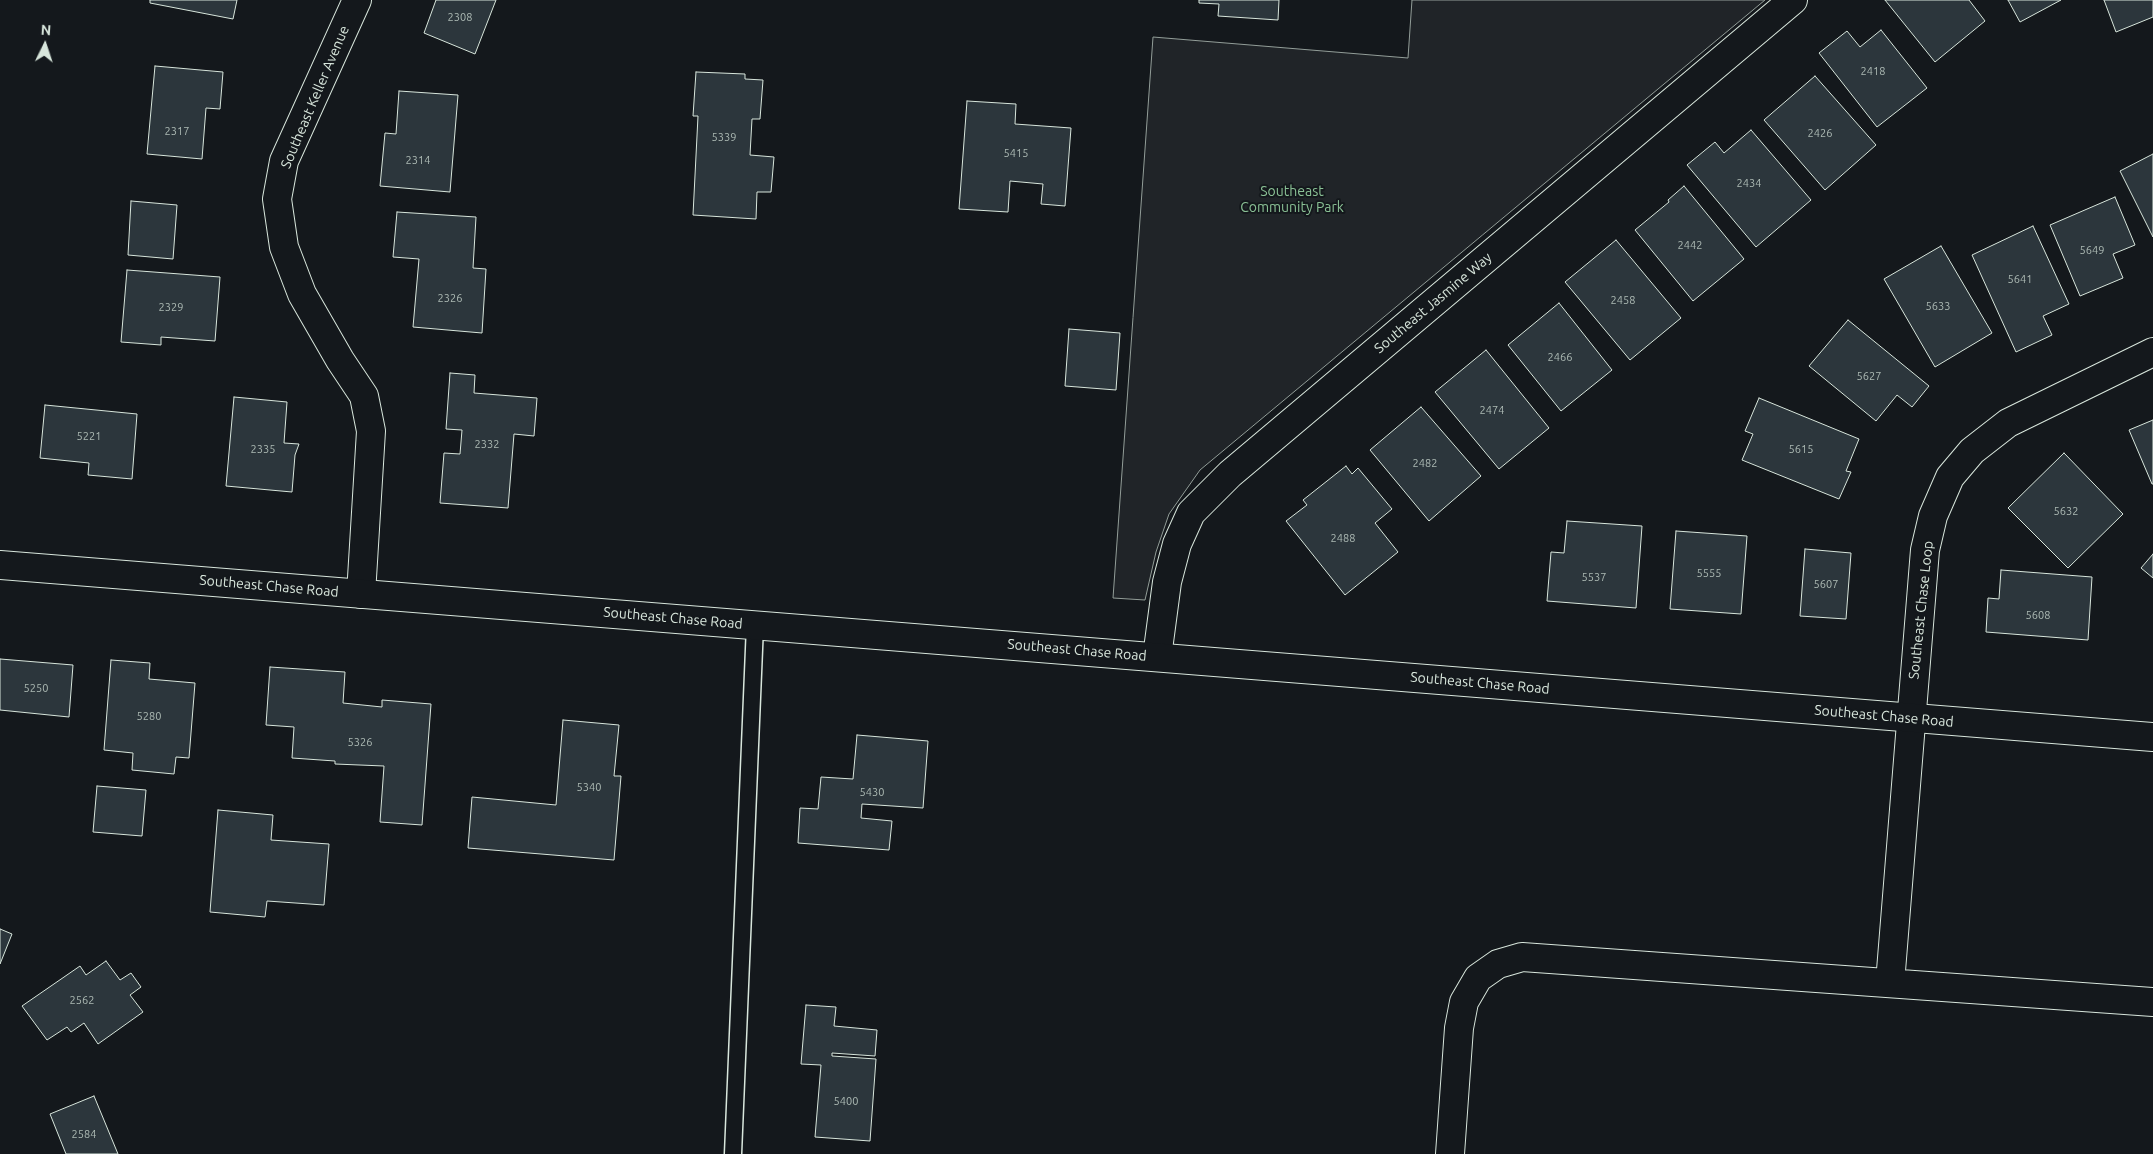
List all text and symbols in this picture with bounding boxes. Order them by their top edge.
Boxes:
house number: 2308 [448,10,472,24]
north arrow [20,20,70,70]
text: N [40,22,52,38]
street label: Southeast Keller Avenue [277,23,353,171]
house number: 2418 [1861,64,1885,78]
house number: 2317 [165,124,189,138]
house number: 2426 [1808,126,1832,140]
house number: 5339 [712,130,736,144]
house number: 5415 [1004,146,1028,160]
house number: 2314 [406,153,430,167]
house number: 2434 [1737,176,1761,190]
park label: Southeast Community Park [1240,183,1344,216]
house number: 2442 [1678,238,1702,252]
house number: 5649 [2080,243,2104,257]
street label: Southeast Jasmine Way [1371,249,1495,357]
house number: 5641 [2008,272,2032,286]
house number: 2326 [438,291,462,305]
house number: 2458 [1611,293,1635,307]
house number: 5633 [1926,299,1950,313]
house number: 2329 [159,300,183,314]
house number: 2466 [1548,350,1572,364]
house number: 5627 [1857,369,1881,383]
house number: 2474 [1480,403,1504,417]
house number: 5221 [77,429,101,443]
house number: 2332 [475,437,499,451]
house number: 2335 [251,442,275,456]
house number: 5615 [1789,442,1813,456]
house number: 2482 [1413,456,1437,470]
house number: 5632 [2054,504,2078,518]
house number: 2488 [1331,531,1355,545]
street label: Southeast Chase Loop [1905,540,1937,680]
house number: 5555 [1697,566,1721,580]
house number: 5537 [1582,570,1606,584]
street label: Southeast Chase Road [199,572,339,600]
house number: 5607 [1814,577,1838,591]
street label: Southeast Chase Road [603,604,743,632]
house number: 5608 [2026,608,2050,622]
street label: Southeast Chase Road [1007,636,1147,664]
street label: Southeast Chase Road [1410,669,1550,697]
house number: 5250 [24,681,48,695]
street label: Southeast Chase Road [1814,702,1954,730]
house number: 5280 [137,709,161,723]
house number: 5326 [348,735,372,749]
house number: 5340 [577,780,601,794]
house number: 5430 [860,785,884,799]
house number: 2562 [70,993,94,1007]
house number: 5400 [834,1094,858,1108]
house number: 2584 [72,1127,96,1141]

